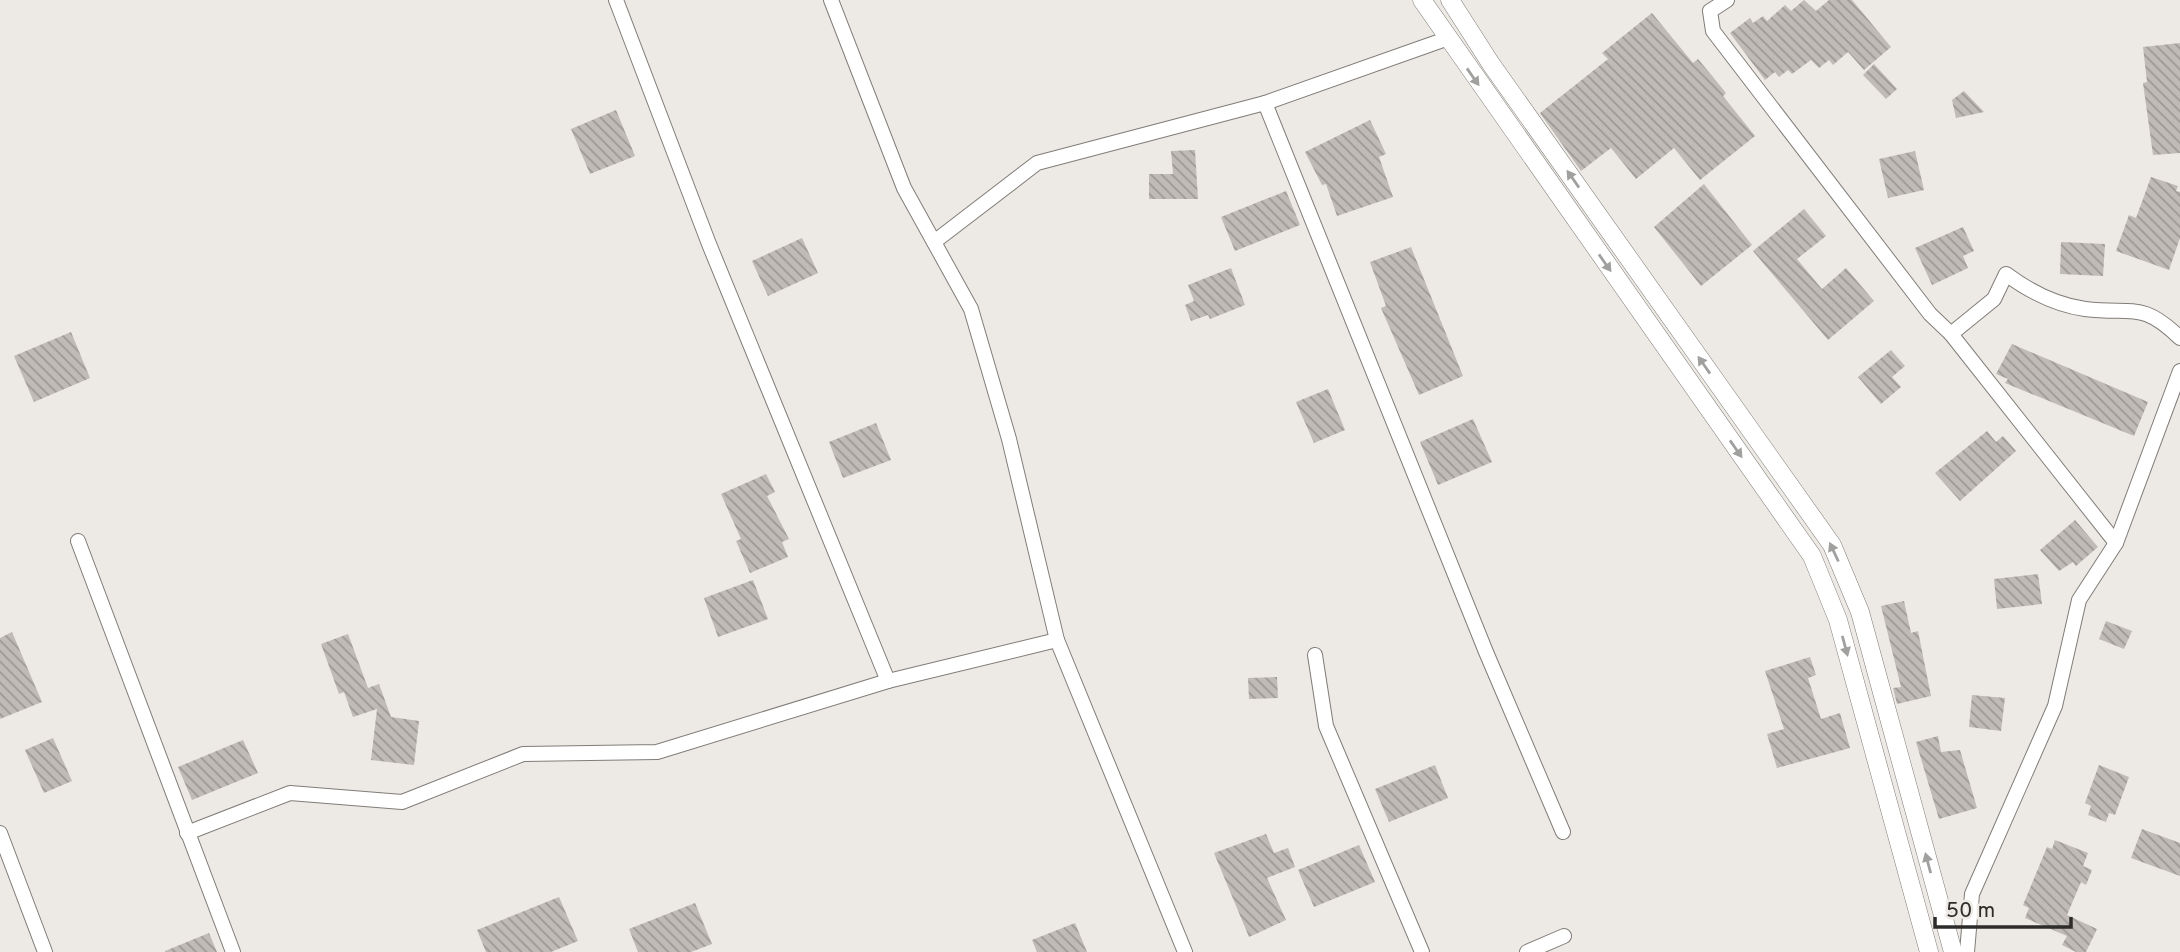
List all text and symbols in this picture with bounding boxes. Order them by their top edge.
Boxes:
one-way arrow [1466,68,1480,86]
one-way arrow [1566,170,1580,188]
one-way arrow [1598,254,1612,272]
one-way arrow [1698,356,1712,374]
one-way arrow [1729,440,1743,458]
one-way arrow [1828,542,1840,562]
one-way arrow [1841,636,1851,657]
one-way arrow [1923,852,1933,873]
scale bar [1935,886,2072,930]
text: 50 m [1946,898,1995,925]

